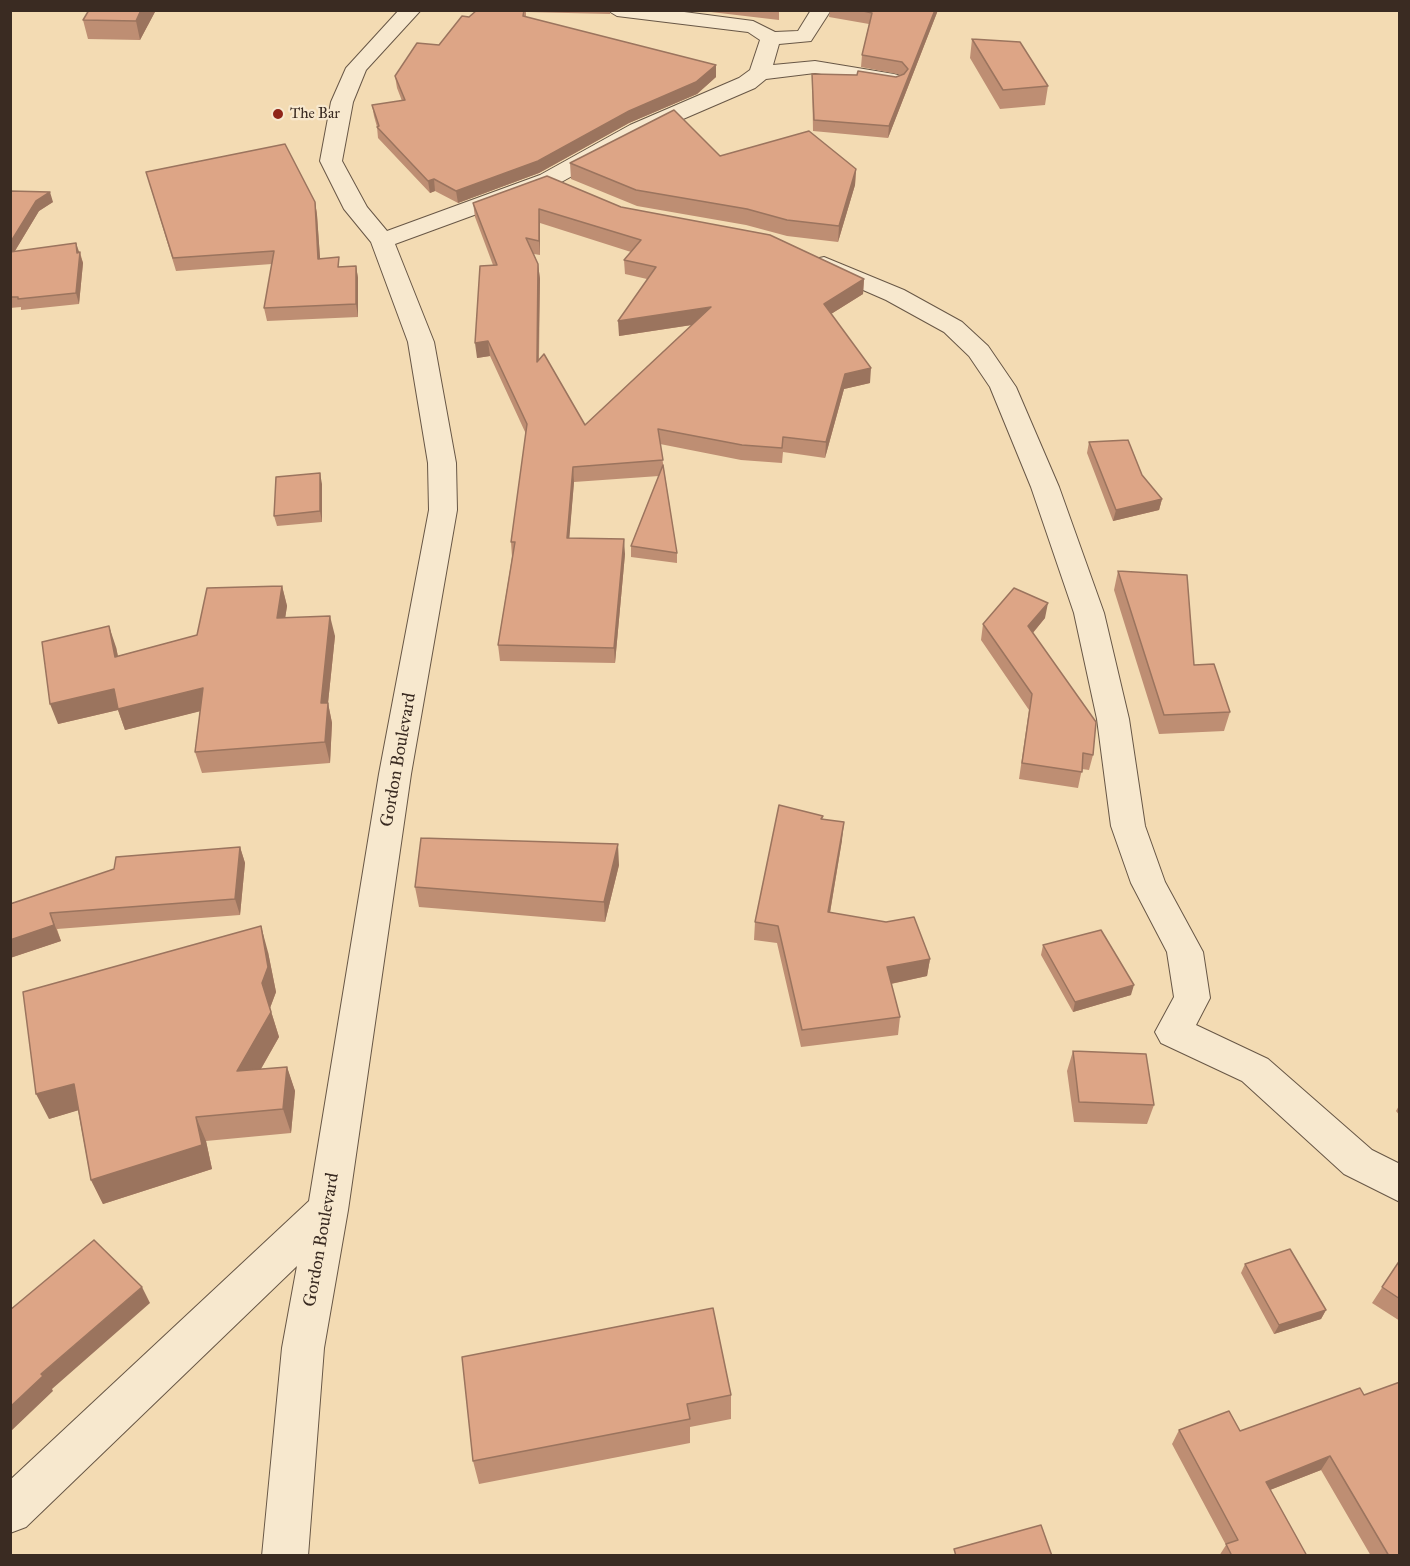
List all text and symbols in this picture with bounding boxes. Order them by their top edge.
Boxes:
place label: The Bar [290,105,340,123]
marker: The Bar [271,107,285,121]
street label: Gordon Boulevard [377,691,421,829]
street label: Gordon Boulevard [300,1171,344,1309]

